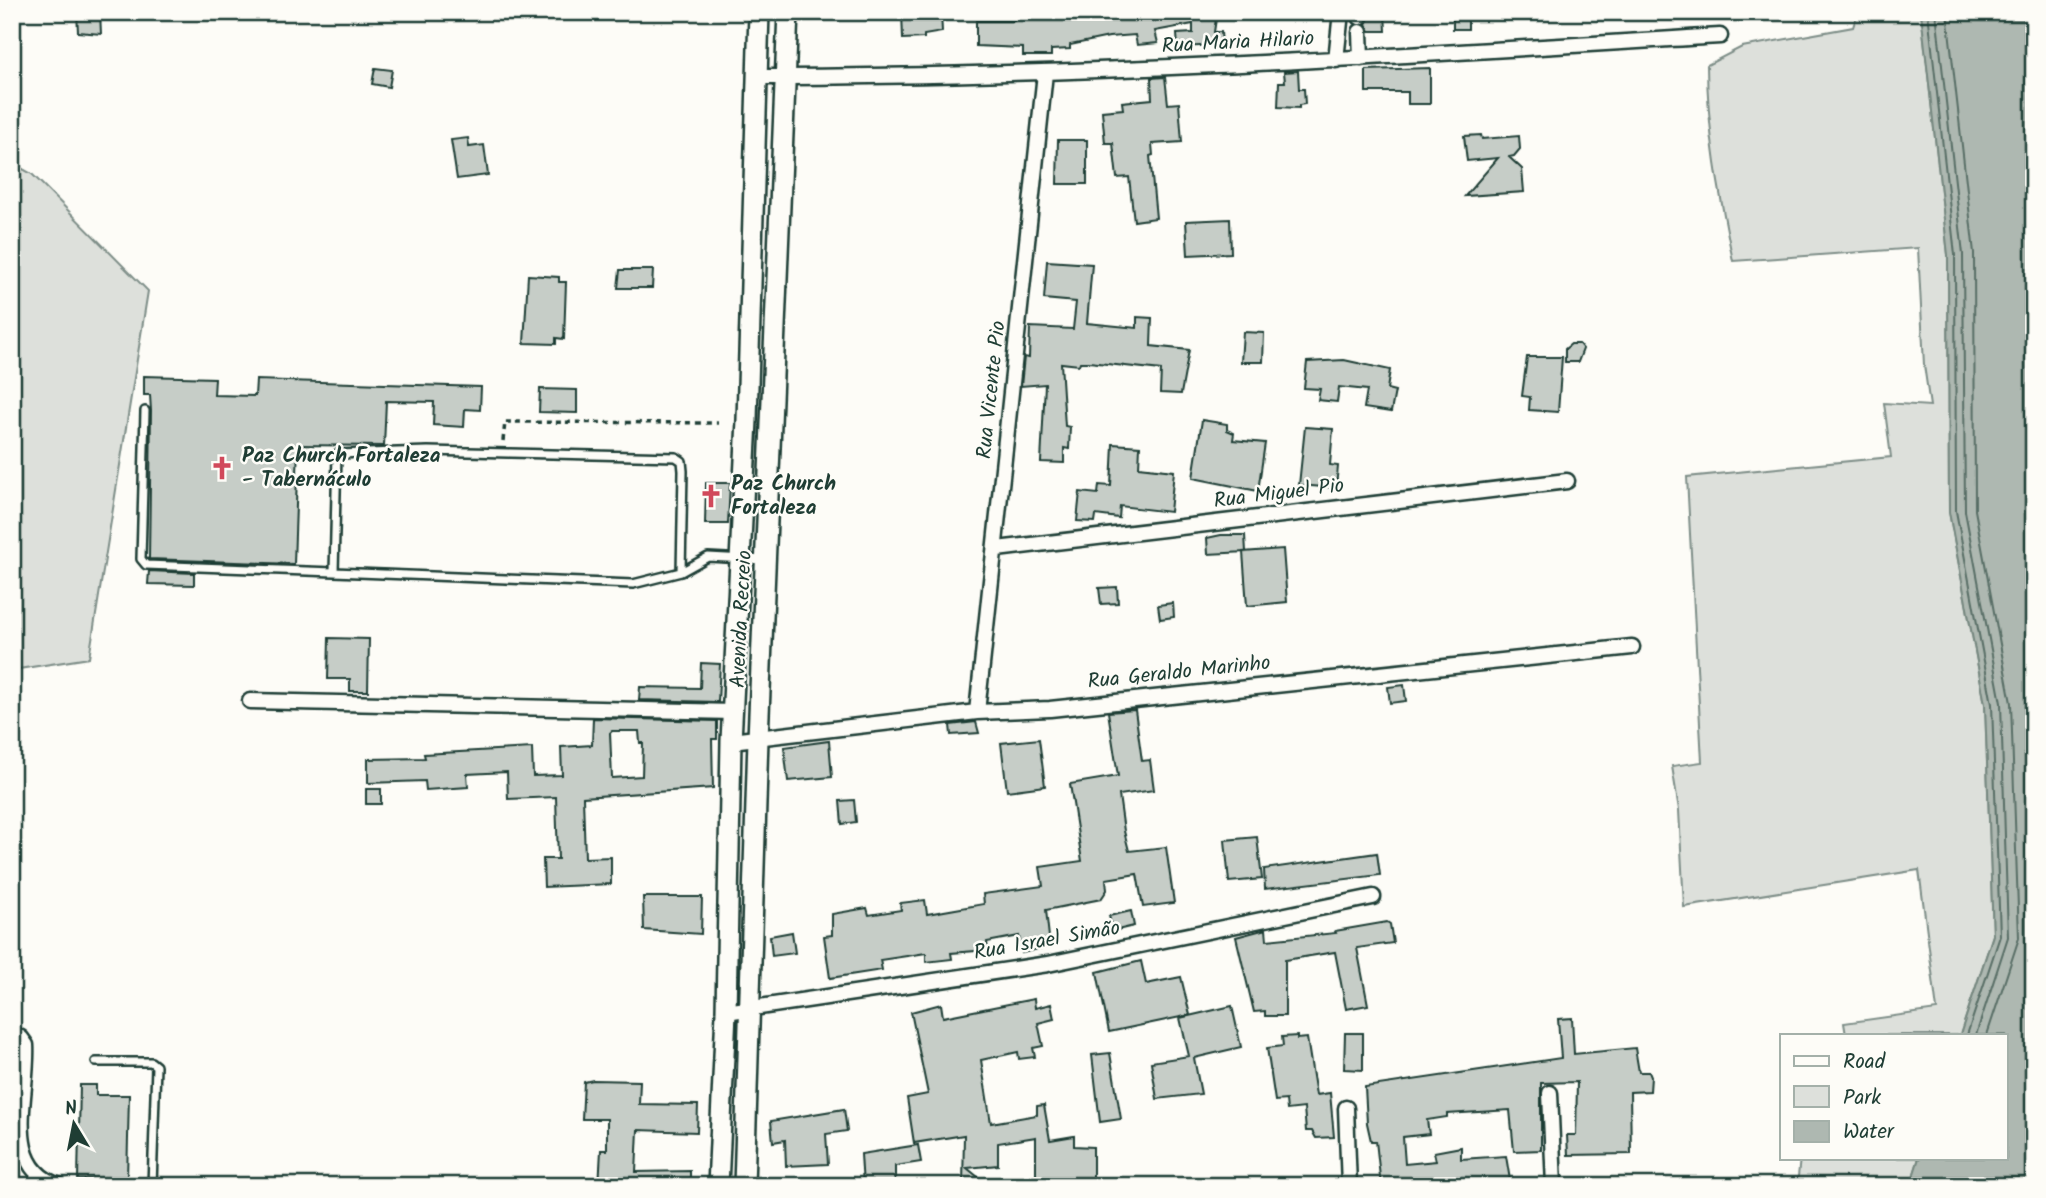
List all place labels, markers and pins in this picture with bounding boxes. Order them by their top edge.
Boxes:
place label: Paz Church Fortaleza - Tabernáculo [242,440,441,497]
church icon: Paz Church Fortaleza - Tabernáculo [208,454,236,482]
place label: Paz Church Fortaleza [731,468,836,525]
church icon: Paz Church Fortaleza [697,482,725,510]

